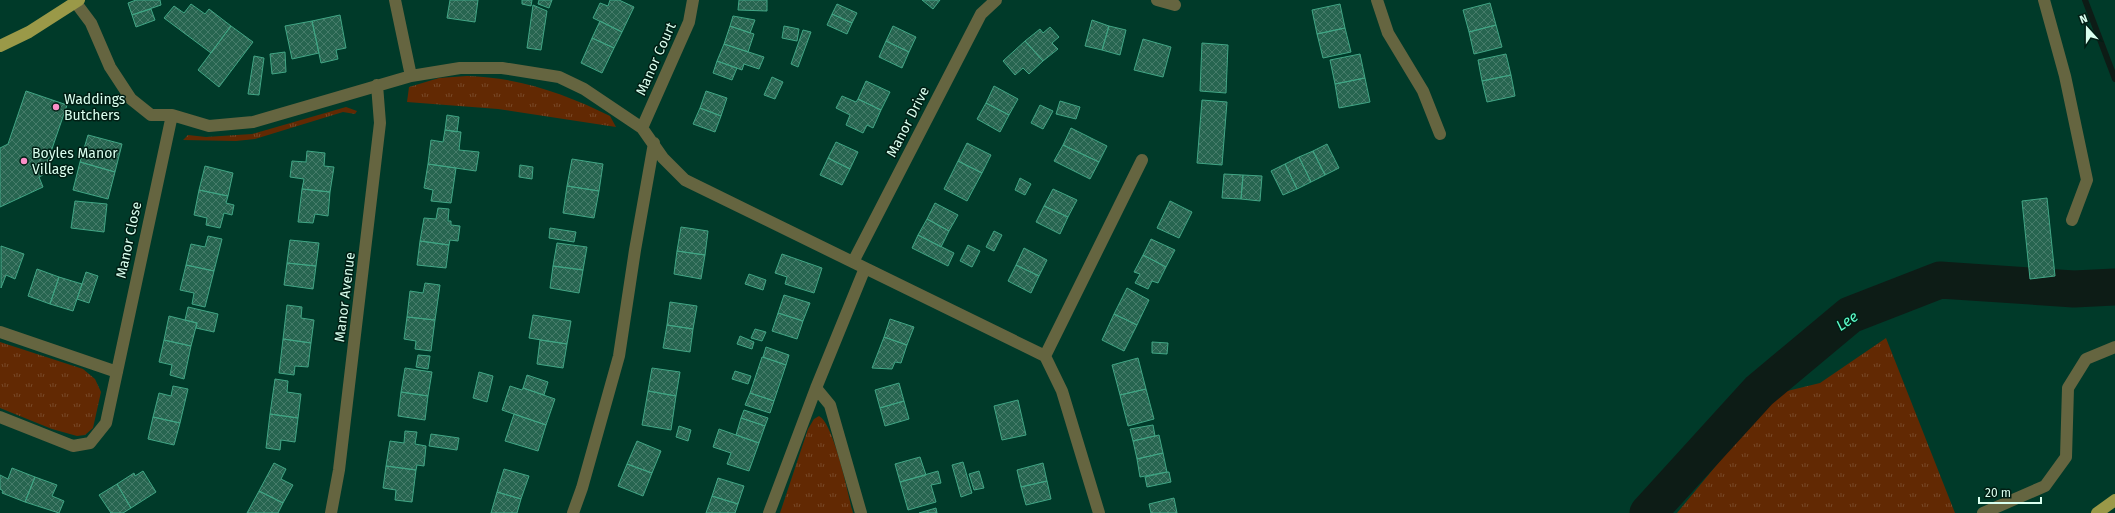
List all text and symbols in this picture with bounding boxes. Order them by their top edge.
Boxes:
north arrow [2067,8,2107,48]
text: N [2078,12,2089,27]
street label: Manor Court [632,19,680,98]
street label: Manor Drive [883,84,933,160]
place label: Waddings Butchers [64,91,126,124]
marker: Waddings Butchers [51,102,61,112]
place label: Boyles Manor Village [32,145,118,178]
marker: Boyles Manor Village [19,156,29,166]
street label: Manor Close [113,200,145,280]
street label: Manor Avenue [331,251,359,343]
water label: Lee [1833,307,1862,335]
scale bar [1979,479,2041,505]
text: 20 m [1985,486,2011,500]

